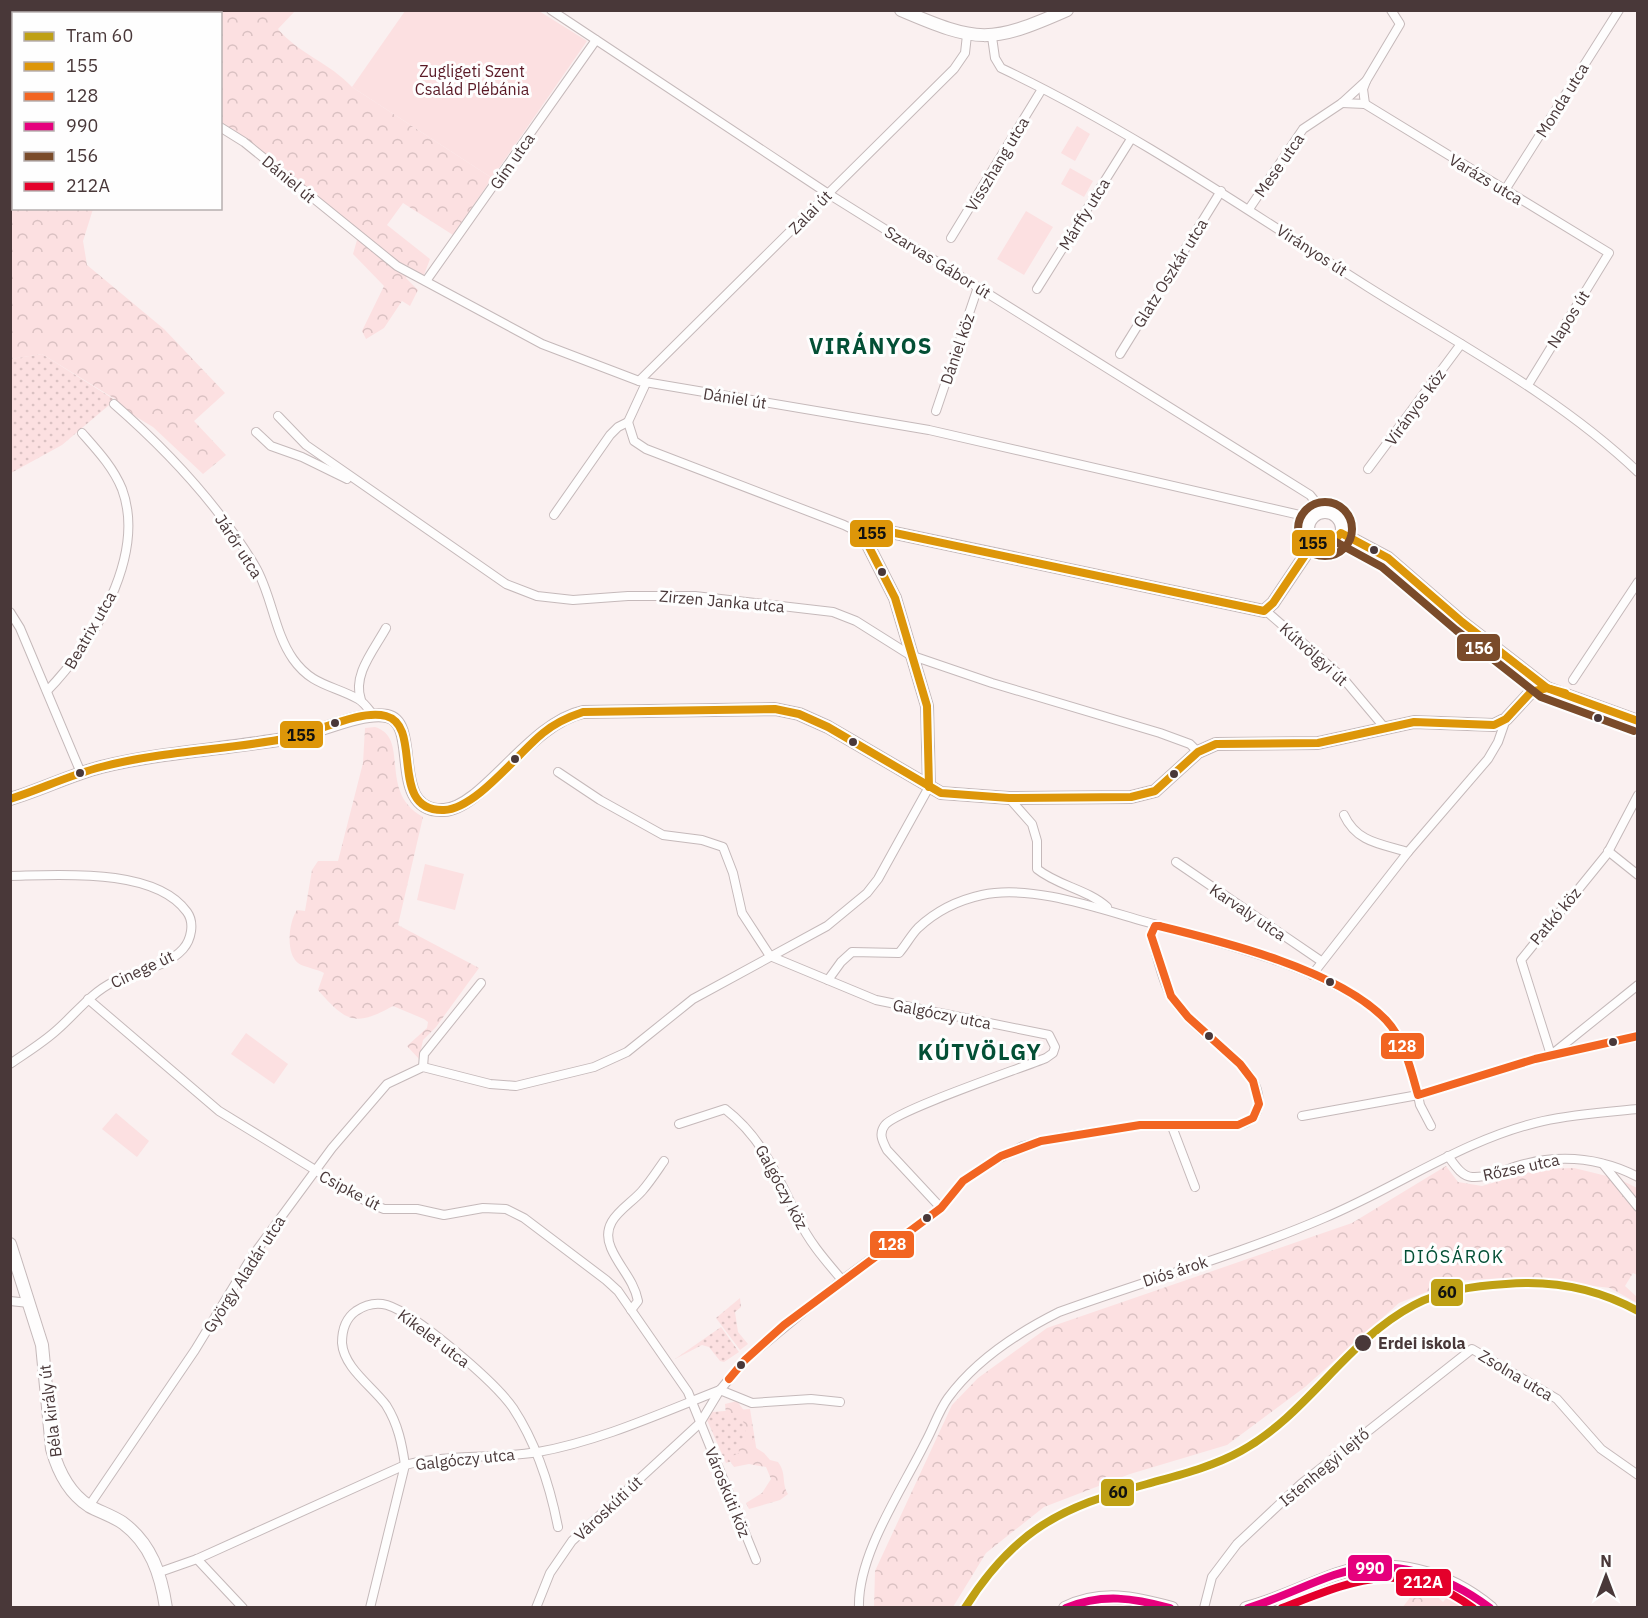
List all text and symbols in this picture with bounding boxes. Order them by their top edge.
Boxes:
legend [12,12,222,210]
text: Tram 60 [66,24,133,47]
text: 155 [66,54,98,77]
street label: Monda utca [1531,59,1593,141]
park label: Zugligeti Szent Család Plébánia [415,61,530,99]
text: 128 [66,84,98,107]
street label: Visszhang utca [961,113,1033,215]
text: 990 [66,114,98,137]
street label: Gím utca [485,129,539,193]
street label: Mese utca [1250,129,1308,201]
text: 156 [66,144,98,167]
street label: Varázs utca [1446,149,1527,209]
street label: Dániel út [258,151,320,207]
text: 212A [66,174,110,197]
street label: Márffy utca [1054,174,1114,254]
street label: Zalai út [784,186,836,238]
street label: Glatz Oszkár utca [1128,214,1212,331]
street label: Virányos út [1273,220,1351,280]
street label: Szarvas Gábor út [881,221,995,303]
street label: Napos út [1542,286,1594,352]
street label: Dániel köz [936,311,978,387]
district label: VIRÁNYOS [809,331,933,360]
street label: Virányos köz [1380,365,1450,449]
street label: Dániel út [702,383,768,413]
street label: Járőr utca [211,510,267,582]
line badge: 155 [849,519,894,548]
text: 155 [858,523,887,543]
line badge: 155 [1291,529,1336,557]
text: 155 [1299,533,1328,553]
unlabelled marker [1368,544,1380,556]
unlabelled marker [876,566,888,578]
street label: Zirzen Janka utca [658,586,786,616]
street label: Beatrix utca [60,587,120,672]
street label: Kútvölgyi út [1276,618,1352,690]
line badge: 156 [1456,633,1501,662]
text: 156 [1465,638,1494,658]
unlabelled marker [1592,712,1604,724]
unlabelled marker [329,717,341,729]
line badge: 155 [279,720,324,749]
text: 155 [287,725,316,745]
unlabelled marker [847,736,859,748]
unlabelled marker [509,753,521,765]
unlabelled marker [74,767,86,779]
unlabelled marker [1168,768,1180,780]
street label: Karvaly utca [1206,879,1290,945]
street label: Patkó köz [1525,883,1585,949]
street label: Cinege út [107,946,177,992]
unlabelled marker [1324,976,1336,988]
street label: Galgóczy utca [891,995,993,1033]
unlabelled marker [1203,1030,1215,1042]
line badge: 128 [1380,1032,1425,1060]
text: 128 [1388,1036,1416,1056]
unlabelled marker [1607,1036,1619,1048]
district label: KÚTVÖLGY [918,1037,1042,1066]
street label: Galgóczy köz [751,1141,813,1233]
street label: Rőzse utca [1481,1149,1562,1185]
street label: Csipke út [316,1166,384,1214]
street label: György Aladár utca [199,1211,290,1336]
unlabelled marker [921,1212,933,1224]
line badge: 128 [869,1230,915,1259]
text: 128 [878,1234,906,1254]
district label: DIÓSÁROK [1403,1245,1505,1268]
street label: Diós árok [1140,1251,1210,1291]
line badge: 60 [1430,1278,1464,1307]
text: 60 [1437,1282,1457,1302]
street label: Kikelet utca [394,1304,474,1372]
marker: Erdei iskola [1353,1333,1373,1353]
place label: Erdei iskola [1378,1333,1466,1353]
street label: Zsolna utca [1475,1345,1557,1405]
unlabelled marker [735,1359,747,1371]
street label: Béla király út [34,1363,66,1459]
street label: Istenhegyi lejtő [1275,1424,1373,1510]
street label: Galgóczy utca [414,1444,516,1474]
street label: Városkúti köz [701,1444,755,1540]
street label: Városkúti út [570,1471,646,1545]
line badge: 60 [1100,1478,1135,1507]
text: 60 [1108,1482,1128,1502]
north arrow [1576,1546,1636,1606]
text: N [1600,1551,1612,1571]
line badge: 990 [1347,1554,1393,1582]
text: 990 [1356,1558,1385,1578]
line badge: 212A [1395,1568,1452,1597]
text: 212A [1403,1572,1443,1592]

